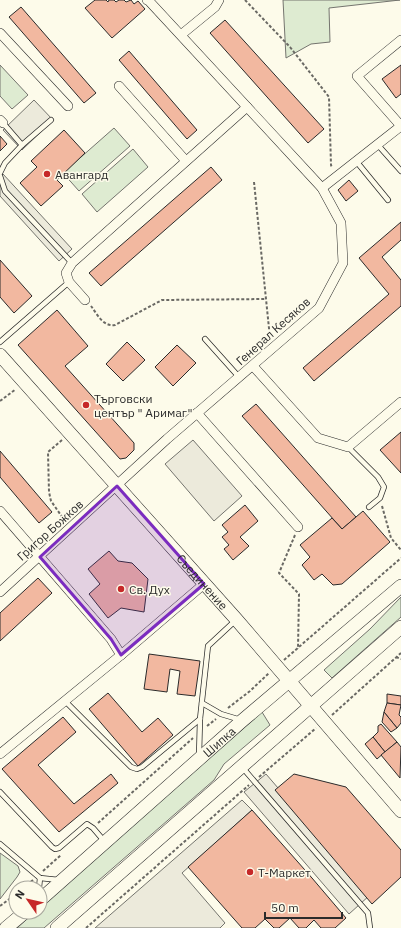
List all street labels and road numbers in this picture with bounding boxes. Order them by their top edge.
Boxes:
street label: Генерал Кесяков [233,294,313,368]
street label: Григор Божков [14,496,86,564]
street label: Съединение [174,551,232,613]
street label: Шипка [200,723,239,760]

